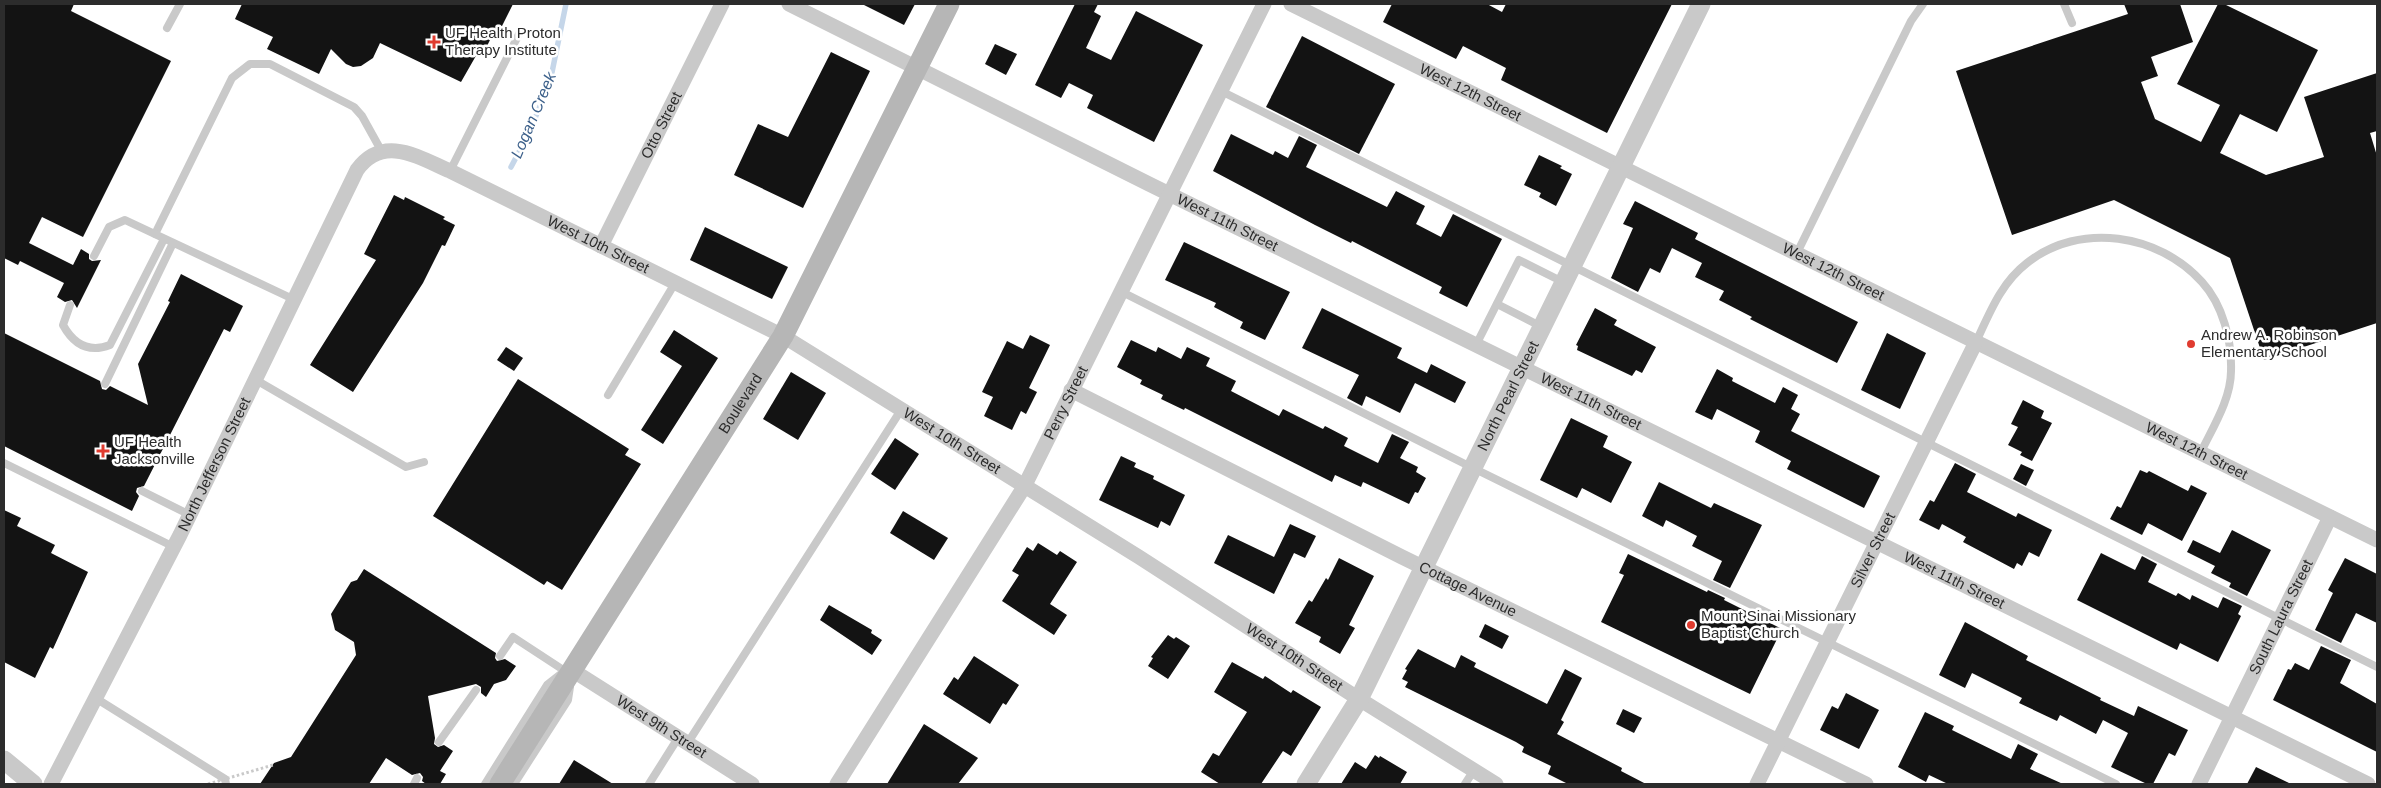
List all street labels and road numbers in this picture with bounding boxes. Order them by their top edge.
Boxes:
street label: West 12th Street [1417,60,1525,125]
street label: Otto Street [637,88,685,161]
street label: West 11th Street [1174,190,1282,255]
street label: West 10th Street [545,212,653,277]
street label: West 12th Street [1780,239,1888,304]
street label: North Pearl Street [1474,337,1542,453]
street label: Perry Street [1040,362,1091,442]
street label: West 11th Street [1538,369,1645,433]
street label: Boulevard [715,370,765,436]
street label: North Jefferson Street [174,394,254,534]
street label: West 10th Street [900,404,1005,477]
street label: West 12th Street [2143,418,2251,483]
street label: Silver Street [1847,509,1899,590]
street label: West 11th Street [1901,548,2008,612]
street label: South Laura Street [2245,556,2316,677]
street label: Cottage Avenue [1416,558,1520,620]
street label: West 10th Street [1243,619,1347,695]
street label: West 9th Street [614,692,711,762]

